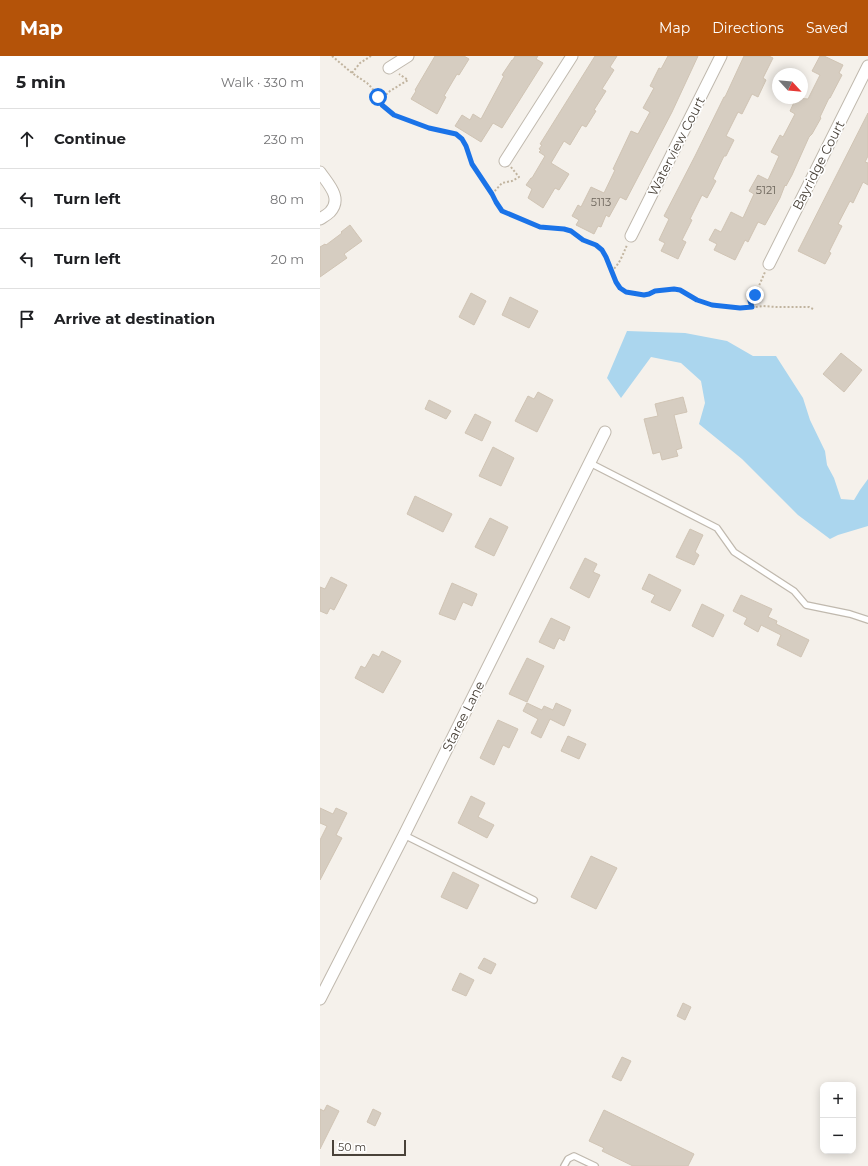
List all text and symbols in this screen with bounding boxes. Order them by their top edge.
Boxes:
text: Map [20,17,63,40]
text: Map [659,19,690,37]
text: Directions [712,19,784,37]
text: Saved [806,19,848,37]
north arrow [772,68,808,104]
text: 5 min [16,72,66,92]
text: Walk · 330 m [221,74,304,90]
route start [369,88,387,106]
street label: Waterview Court [644,94,708,198]
street label: Bayridge Court [789,118,847,212]
icon: ahead [16,128,38,150]
text: Continue [54,129,126,148]
text: 230 m [263,131,304,147]
house number: 5121 [756,183,776,197]
icon: left [16,188,38,210]
text: Turn left [54,189,121,208]
text: 80 m [270,191,304,207]
house number: 5113 [591,195,611,209]
icon: left [16,248,38,270]
text: Turn left [54,249,121,268]
text: 20 m [271,251,304,267]
route end [746,286,764,304]
icon: arrive [16,308,38,330]
text: Arrive at destination [54,309,215,328]
street label: Staree Lane [438,678,488,754]
map controls [820,1082,856,1154]
button: + [820,1082,856,1118]
button: − [820,1118,856,1154]
scale bar [332,1138,406,1157]
text: 50 m [338,1140,366,1154]

